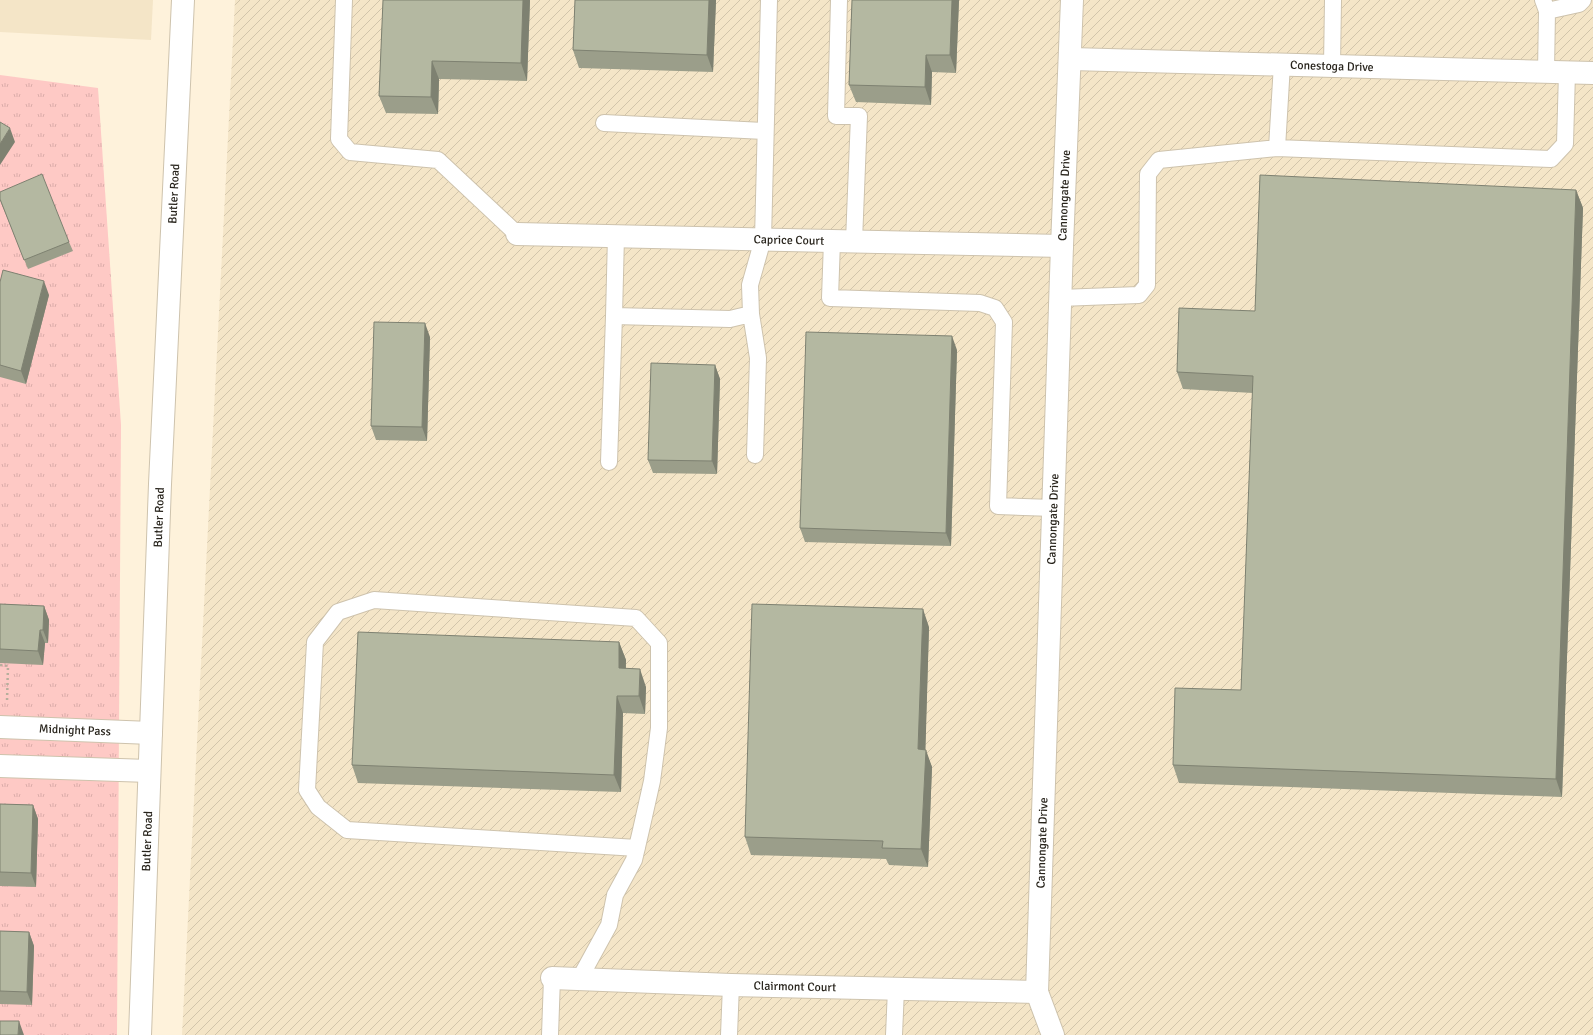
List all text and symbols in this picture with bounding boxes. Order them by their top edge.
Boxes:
street label: Conestoga Drive [1290,57,1374,75]
street label: Cannongate Drive [1055,150,1073,241]
street label: Butler Road [165,163,183,224]
street label: Caprice Court [753,232,824,248]
street label: Cannongate Drive [1044,473,1062,565]
street label: Butler Road [150,487,167,548]
street label: Midnight Pass [39,721,111,739]
street label: Cannongate Drive [1033,797,1051,889]
street label: Butler Road [138,811,156,872]
street label: Clairmont Court [753,978,836,995]

